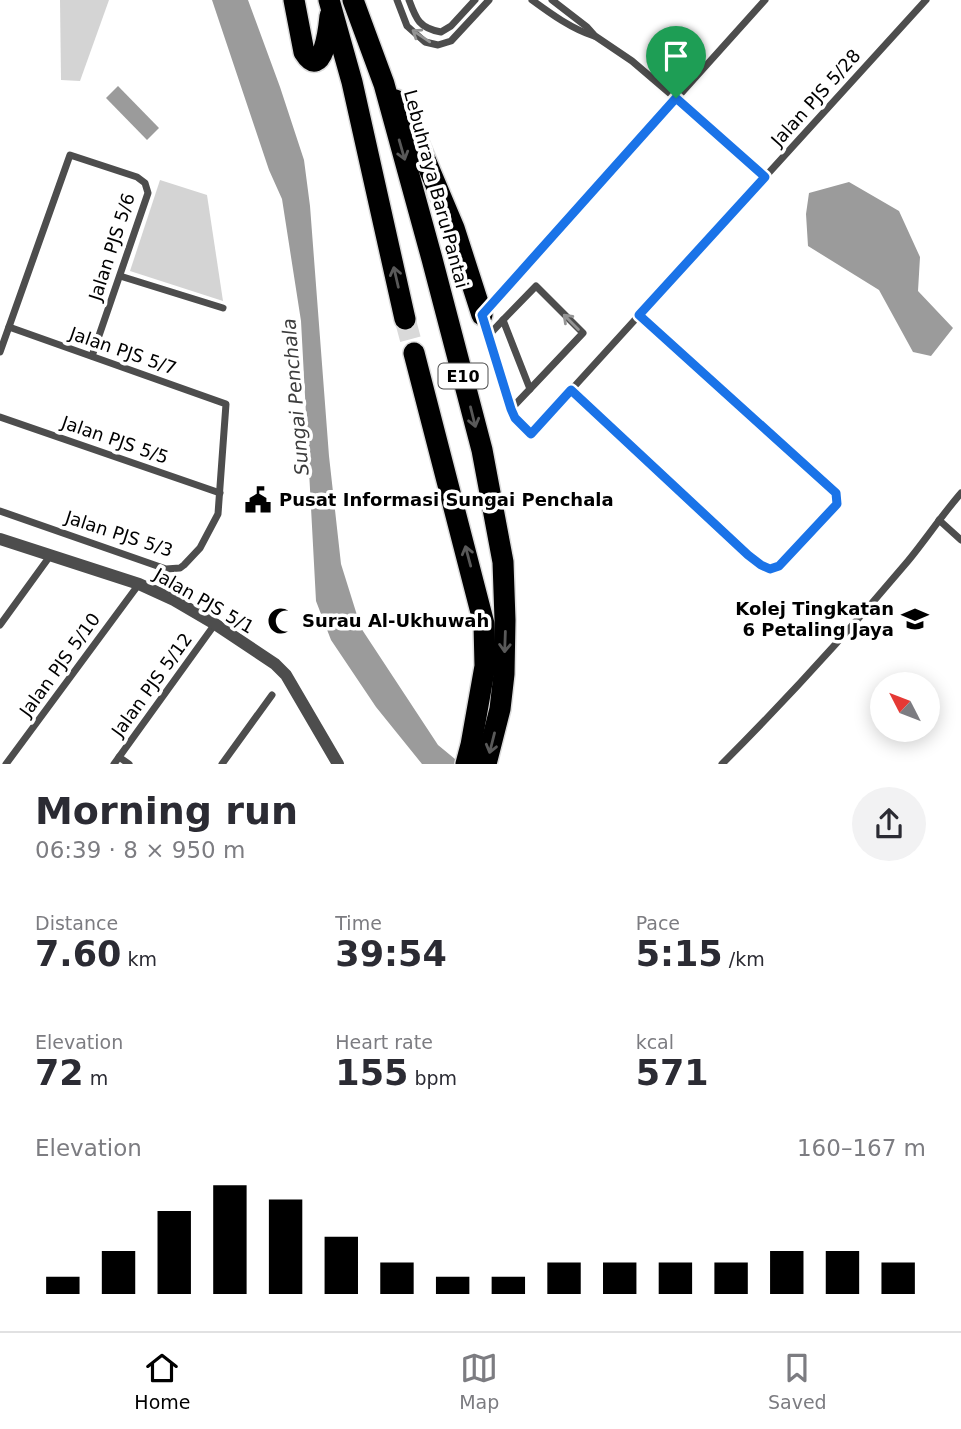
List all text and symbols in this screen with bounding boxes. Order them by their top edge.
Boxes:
pin [646,26,706,98]
one-way arrow [412,29,431,44]
icon: arrive [657,37,695,75]
street label: Jalan PJS 5/28 [766,45,865,151]
street label: Lebuhraya Baru Pantai [400,87,473,290]
one-way arrow [397,139,410,161]
street label: Jalan PJS 5/6 [84,190,139,304]
one-way arrow [389,266,402,289]
one-way arrow [563,313,580,330]
water label: Sungai Penchala [277,318,313,476]
street label: Jalan PJS 5/7 [66,322,179,379]
road number: E10 [438,364,488,388]
one-way arrow [468,406,481,428]
street label: Jalan PJS 5/5 [58,411,171,468]
public building icon: Pusat Informasi Sungai Penchala [243,485,273,515]
place label: Pusat Informasi Sungai Penchala [279,489,614,510]
street label: Jalan PJS 5/3 [62,506,176,561]
one-way arrow [461,546,474,568]
street label: Jalan PJS 5/1 [150,563,258,638]
place label: Kolej Tingkatan 6 Petaling Jaya [735,598,894,640]
school or university icon: Kolej Tingkatan 6 Petaling Jaya [900,604,930,634]
mosque icon: Surau Al-Ukhuwah [266,606,296,636]
street label: Jalan PJS 5/10 [14,609,104,722]
place label: Surau Al-Ukhuwah [302,610,489,631]
street label: Jalan PJS 5/12 [106,629,196,742]
one-way arrow [498,630,511,653]
north arrow [870,672,940,742]
map controls [870,672,940,742]
one-way arrow [485,732,498,754]
button: share [852,787,926,861]
text: Morning run [35,789,298,833]
text: 06:39 · 8 × 950 m [35,837,245,863]
text: Distance [35,912,118,934]
text: Time [335,912,382,934]
text: Pace [636,912,680,934]
text: 7.60 [35,934,121,974]
text: 39:54 [335,934,447,974]
text: 5:15 [636,934,723,974]
text: km [121,948,157,970]
text: /km [723,948,765,970]
text: Elevation [35,1031,123,1053]
text: Heart rate [335,1031,433,1053]
text: kcal [636,1031,674,1053]
text: 72 [35,1053,84,1093]
text: 155 [335,1053,408,1093]
text: 571 [636,1053,709,1093]
text: m [84,1067,108,1089]
text: bpm [408,1067,457,1089]
text: Elevation [35,1135,142,1161]
text: 160–167 m [797,1135,926,1161]
tab: Home [134,1349,190,1413]
tab: Map [459,1349,499,1413]
tab: Saved [768,1349,827,1413]

